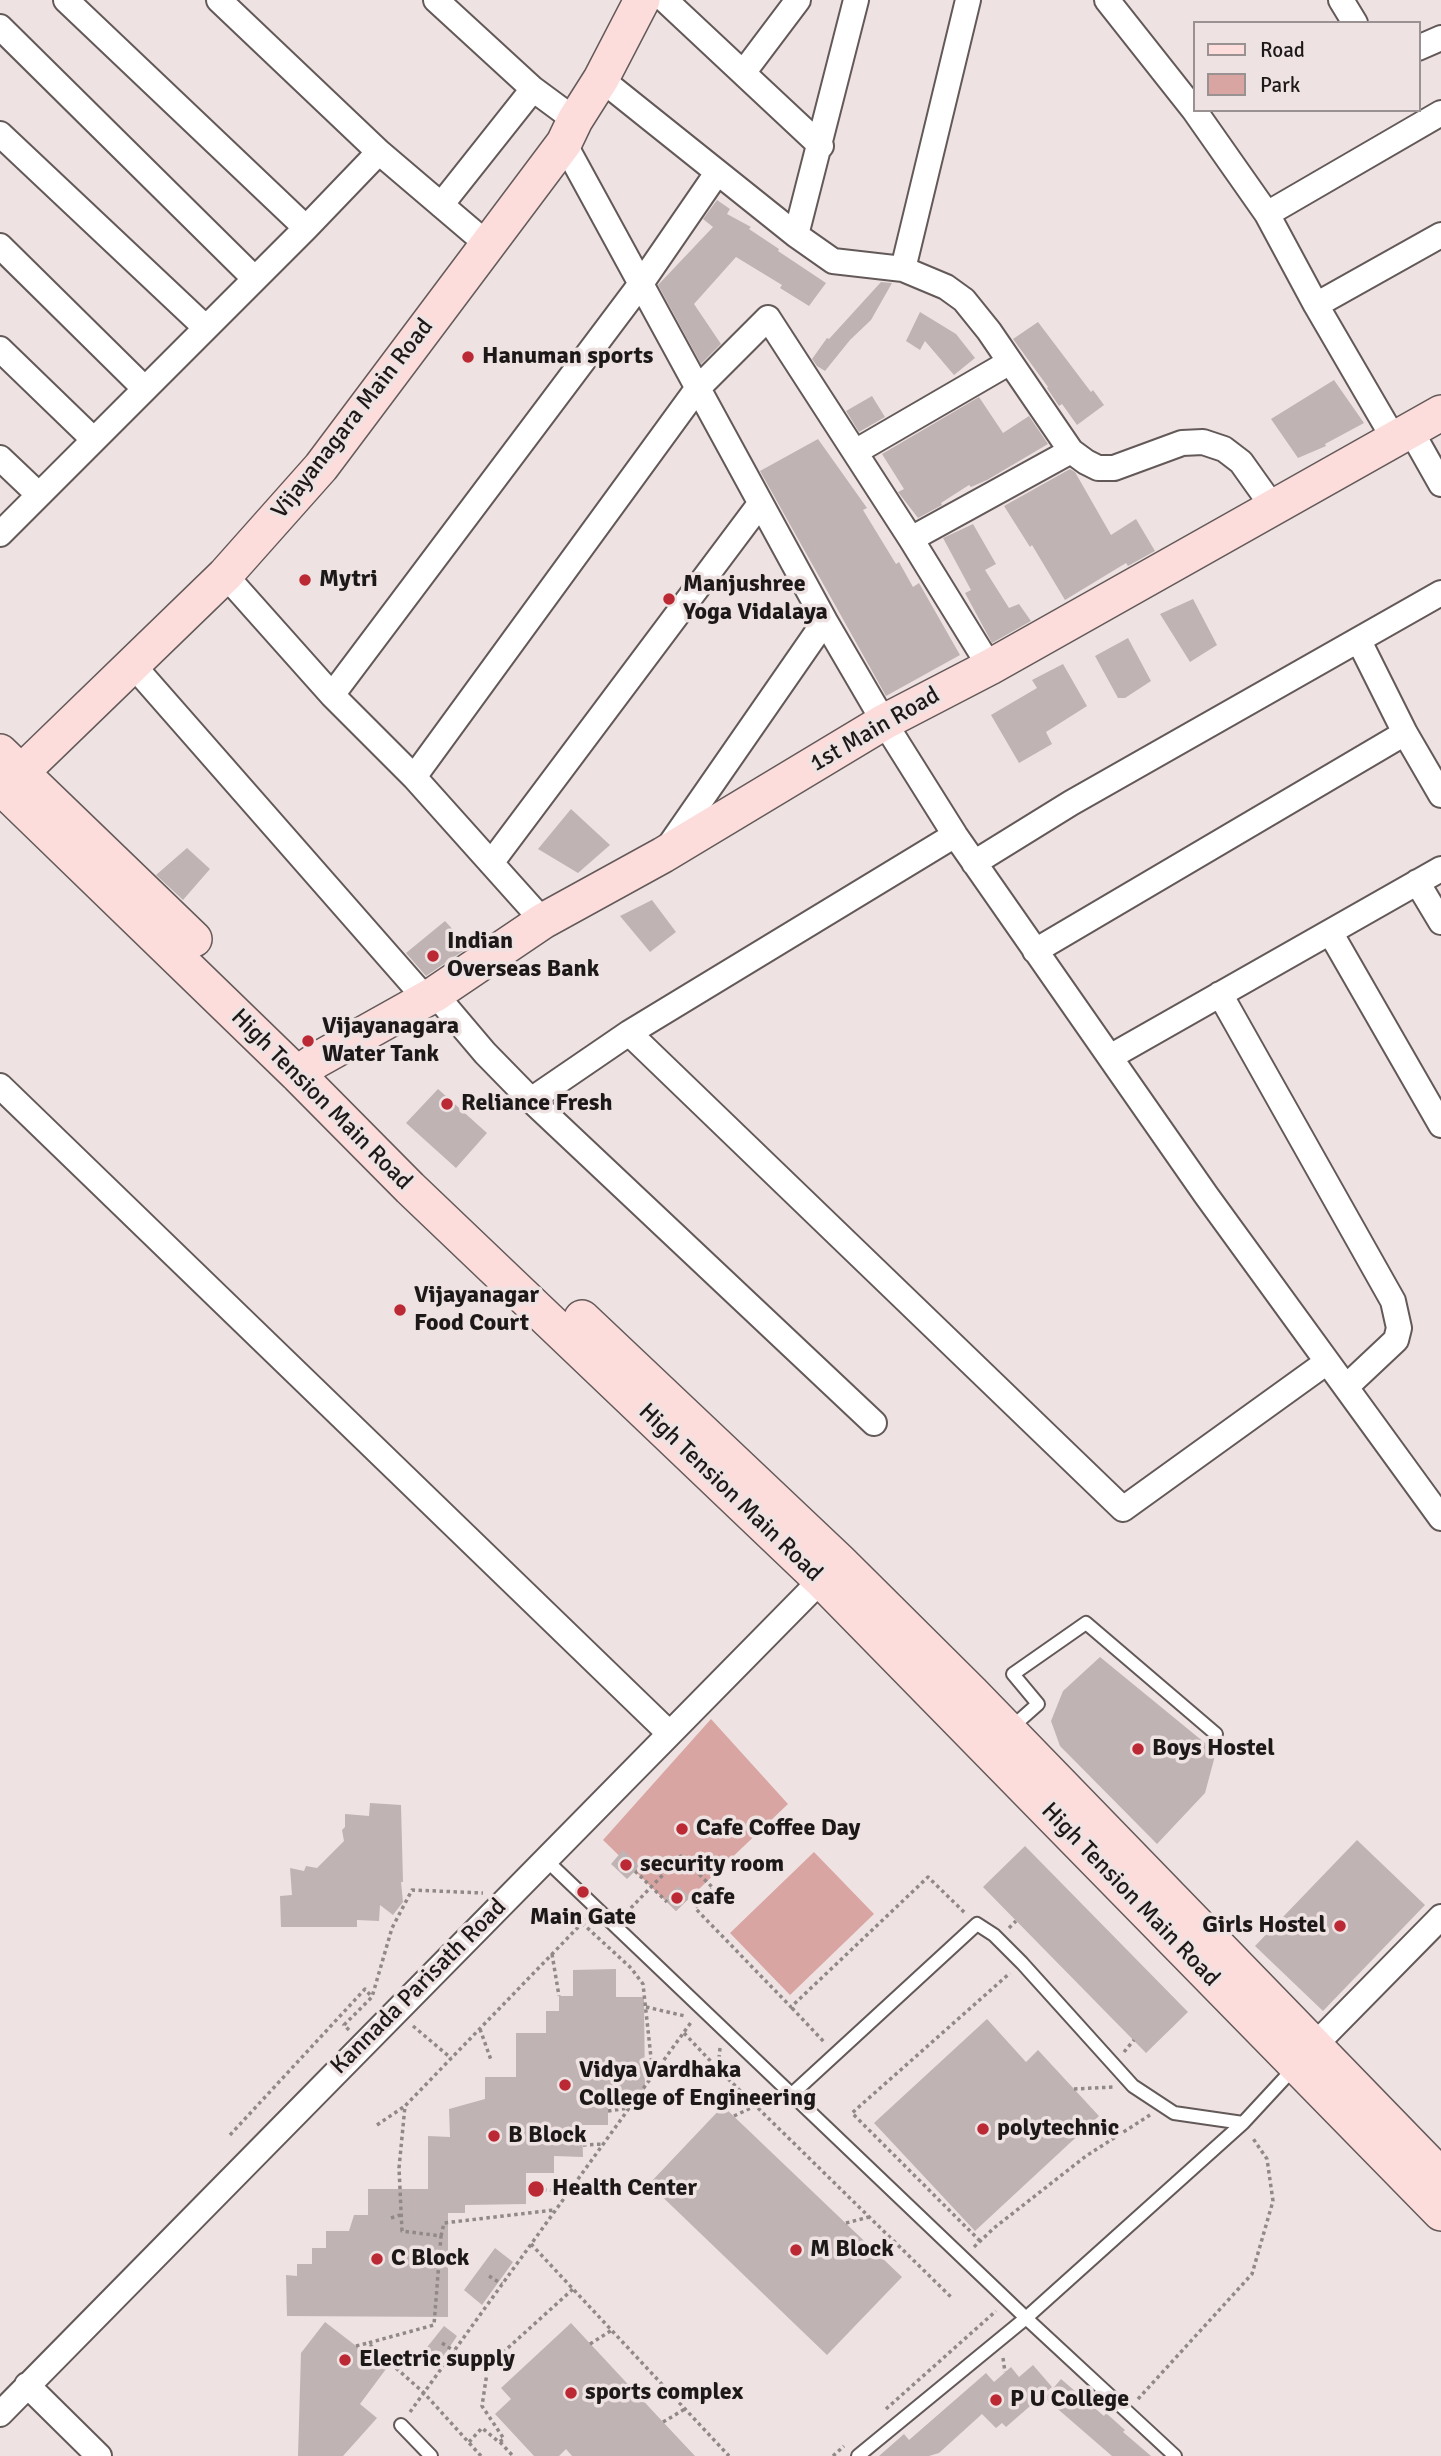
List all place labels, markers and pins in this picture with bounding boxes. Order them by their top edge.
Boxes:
place label: Hanuman sports [482,343,653,371]
marker: Hanuman sports [460,349,476,365]
place label: Mytri [319,566,378,594]
place label: Manjushree Yoga Vidalaya [683,571,828,627]
marker: Mytri [297,572,313,588]
marker: Manjushree Yoga Vidalaya [661,591,677,607]
place label: Indian Overseas Bank [447,928,599,984]
marker: Indian Overseas Bank [425,948,441,964]
place label: Vijayanagara Water Tank [322,1013,459,1069]
marker: Vijayanagara Water Tank [300,1033,316,1049]
place label: Reliance Fresh [461,1090,613,1118]
marker: Reliance Fresh [439,1096,455,1112]
place label: Vijayanagar Food Court [414,1282,539,1338]
marker: Vijayanagar Food Court [392,1302,408,1318]
place label: Boys Hostel [1152,1735,1275,1763]
marker: Boys Hostel [1130,1741,1146,1757]
place label: Cafe Coffee Day [696,1815,860,1843]
marker: Cafe Coffee Day [674,1821,690,1837]
place label: security room [640,1851,784,1879]
marker: security room [618,1857,634,1873]
marker: Main Gate [575,1884,591,1900]
place label: cafe [691,1884,735,1912]
marker: cafe [669,1890,685,1906]
place label: Main Gate [530,1904,636,1932]
place label: Girls Hostel [1202,1912,1326,1940]
marker: Girls Hostel [1332,1918,1348,1934]
place label: Vidya Vardhaka College of Engineering [579,2057,816,2113]
marker: Vidya Vardhaka College of Engineering [557,2077,573,2093]
place label: polytechnic [997,2115,1119,2143]
marker: polytechnic [975,2121,991,2137]
place label: B Block [508,2122,587,2150]
marker: B Block [486,2128,502,2144]
place label: Health Center [552,2175,697,2203]
marker: Health Center [526,2179,546,2199]
place label: M Block [810,2236,894,2264]
marker: M Block [788,2242,804,2258]
place label: C Block [391,2245,469,2273]
marker: C Block [369,2251,385,2267]
place label: Electric supply [359,2346,515,2374]
marker: Electric supply [337,2352,353,2368]
place label: sports complex [585,2379,743,2407]
marker: sports complex [563,2385,579,2401]
place label: P U College [1010,2386,1129,2414]
marker: P U College [988,2392,1004,2408]

